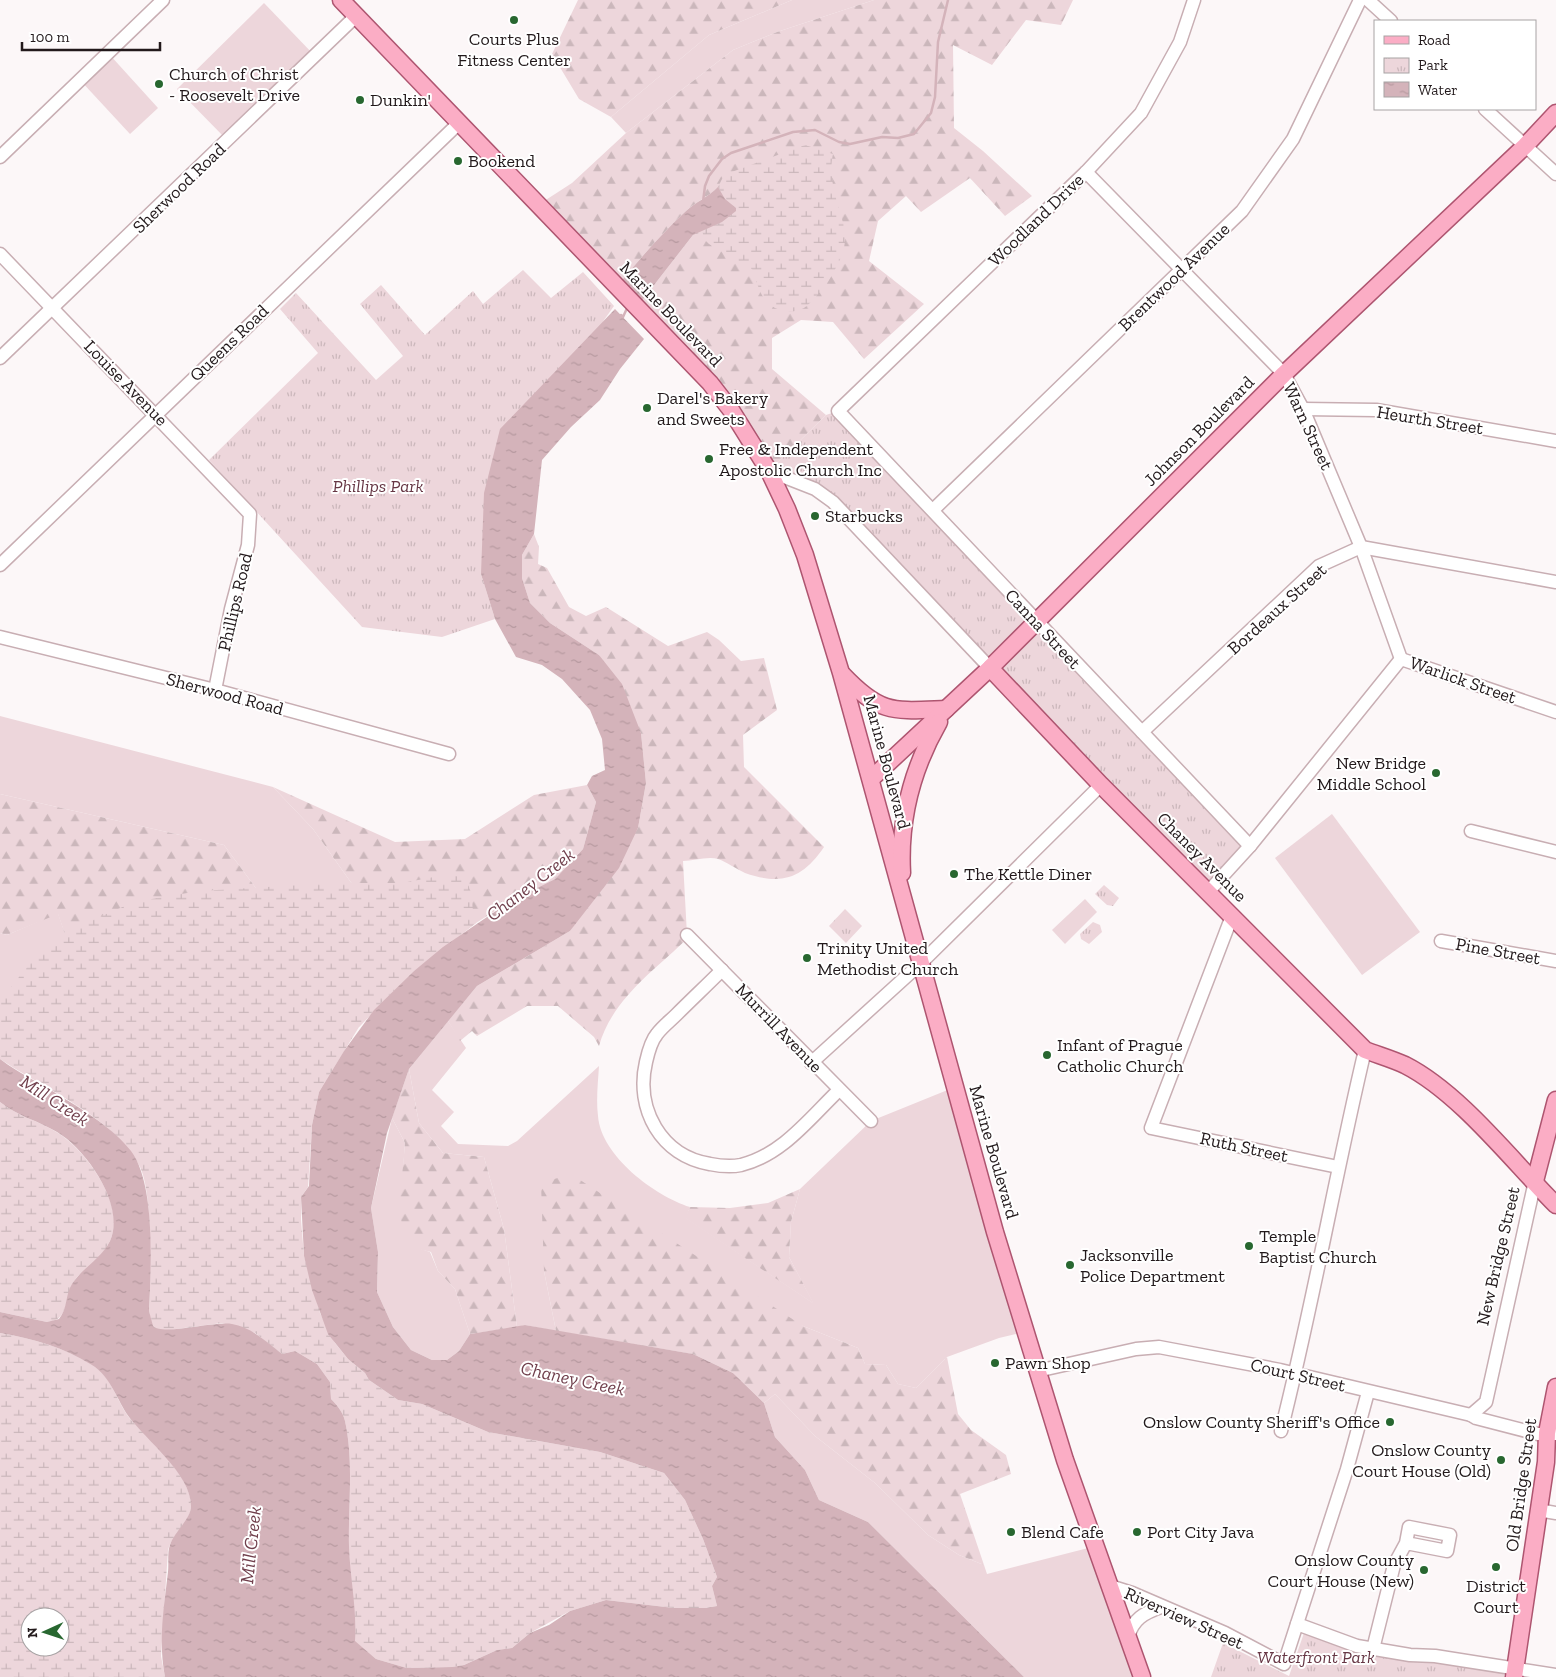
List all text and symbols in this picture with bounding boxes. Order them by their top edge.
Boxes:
marker: Courts Plus Fitness Center [508,14,520,26]
scale bar [22,20,160,52]
legend [1374,20,1536,110]
text: 100 m [30,28,69,46]
place label: Courts Plus Fitness Center [457,28,571,71]
text: Road [1418,31,1451,49]
text: Park [1418,56,1448,74]
place label: Church of Christ - Roosevelt Drive [169,63,300,106]
marker: Church of Christ - Roosevelt Drive [153,78,165,90]
text: Water [1418,81,1458,99]
place label: Dunkin' [370,89,431,111]
marker: Dunkin' [354,94,366,106]
street label: Sherwood Road [128,138,230,238]
place label: Bookend [468,150,535,172]
marker: Bookend [452,155,464,167]
street label: Woodland Drive [984,169,1088,271]
street label: Brentwood Avenue [1114,218,1234,336]
street label: Marine Boulevard [615,257,727,371]
street label: Queens Road [185,300,273,386]
street label: Louise Avenue [79,335,173,431]
street label: Johnson Boulevard [1139,371,1259,491]
street label: Warn Street [1278,379,1338,474]
place label: Darel's Bakery and Sweets [657,387,769,430]
street label: Heurth Street [1375,401,1485,439]
marker: Darel's Bakery and Sweets [641,402,653,414]
place label: Free & Independent Apostolic Church Inc [719,438,882,481]
marker: Free & Independent Apostolic Church Inc [703,453,715,465]
park label: Phillips Park [333,475,423,497]
place label: Starbucks [825,505,903,527]
marker: Starbucks [809,510,821,522]
street label: Phillips Road [213,550,257,654]
street label: Bordeaux Street [1223,559,1331,659]
street label: Canna Street [1000,585,1086,674]
street label: Warlick Street [1407,652,1519,709]
street label: Sherwood Road [164,668,286,720]
street label: Marine Boulevard [858,692,916,832]
place label: New Bridge Middle School [1317,752,1426,795]
marker: New Bridge Middle School [1430,767,1442,779]
street label: Chaney Avenue [1152,807,1252,907]
water label: Chaney Creek [482,843,579,926]
place label: The Kettle Diner [964,863,1092,885]
marker: The Kettle Diner [948,868,960,880]
street label: Pine Street [1454,933,1542,969]
place label: Trinity United Methodist Church [817,937,958,980]
marker: Trinity United Methodist Church [801,952,813,964]
street label: Murrill Avenue [731,979,827,1077]
place label: Infant of Prague Catholic Church [1057,1034,1183,1077]
marker: Infant of Prague Catholic Church [1041,1049,1053,1061]
water label: Mill Creek [16,1070,94,1131]
street label: Marine Boulevard [964,1083,1024,1222]
street label: Ruth Street [1198,1127,1290,1167]
street label: New Bridge Street [1471,1184,1525,1328]
place label: Temple Baptist Church [1259,1225,1377,1268]
marker: Temple Baptist Church [1243,1240,1255,1252]
place label: Jacksonville Police Department [1080,1244,1225,1287]
marker: Jacksonville Police Department [1064,1259,1076,1271]
place label: Pawn Shop [1005,1352,1091,1374]
street label: Court Street [1248,1353,1348,1397]
water label: Chaney Creek [519,1356,627,1401]
marker: Pawn Shop [989,1357,1001,1369]
place label: Onslow County Sheriff's Office [1143,1411,1380,1433]
marker: Onslow County Sheriff's Office [1384,1416,1396,1428]
street label: Old Bridge Street [1501,1416,1541,1553]
place label: Onslow County Court House (Old) [1352,1439,1492,1482]
marker: Onslow County Court House (Old) [1495,1454,1507,1466]
water label: Mill Creek [235,1505,266,1585]
place label: Blend Cafe [1021,1521,1104,1543]
place label: Port City Java [1147,1521,1255,1543]
marker: Blend Cafe [1005,1526,1017,1538]
marker: Port City Java [1131,1526,1143,1538]
place label: Onslow County Court House (New) [1268,1549,1415,1592]
marker: District Court [1490,1561,1502,1573]
marker: Onslow County Court House (New) [1418,1564,1430,1576]
place label: District Court [1466,1575,1526,1618]
street label: Riverview Street [1121,1582,1247,1654]
north arrow [20,1607,70,1657]
text: N [24,1627,41,1638]
park label: Waterfront Park [1257,1646,1375,1668]

